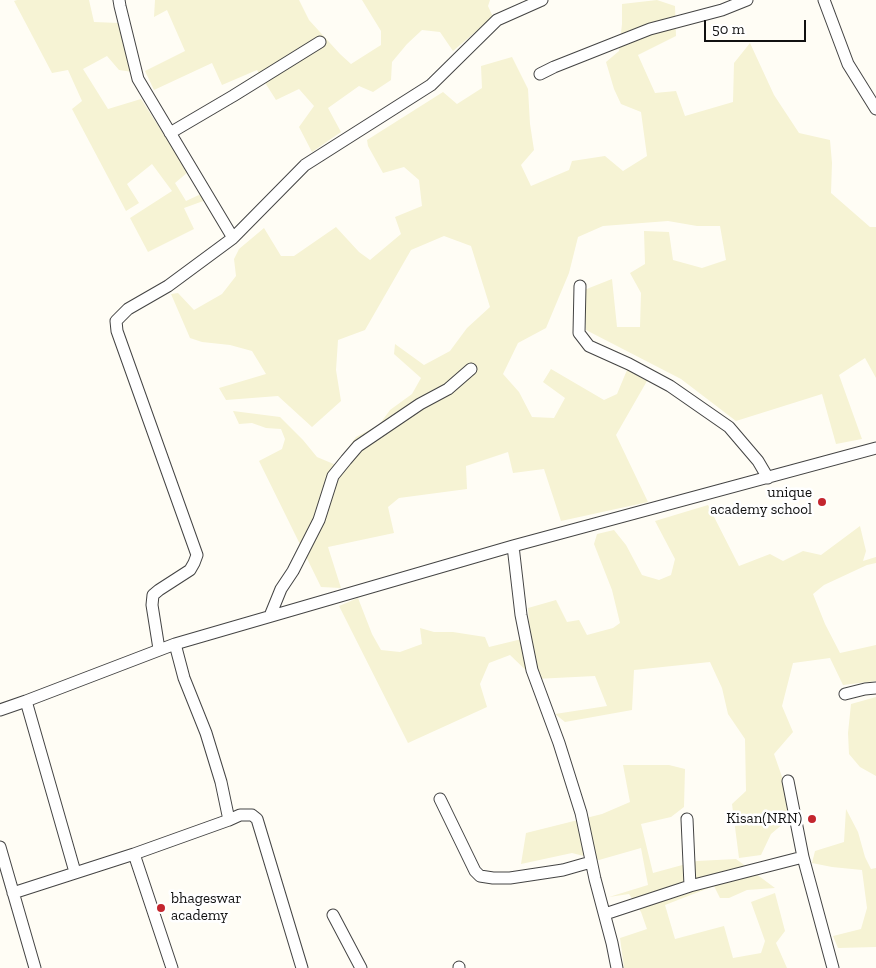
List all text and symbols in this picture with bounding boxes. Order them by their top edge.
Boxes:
scale bar [706,10,808,42]
text: 50 m [712,20,745,38]
place label: unique academy school [710,484,812,519]
marker: unique academy school [816,496,828,508]
place label: Kisan(NRN) [726,810,802,828]
marker: Kisan(NRN) [806,813,818,825]
place label: bhageswar academy [171,890,242,925]
marker: bhageswar academy [155,902,167,914]

